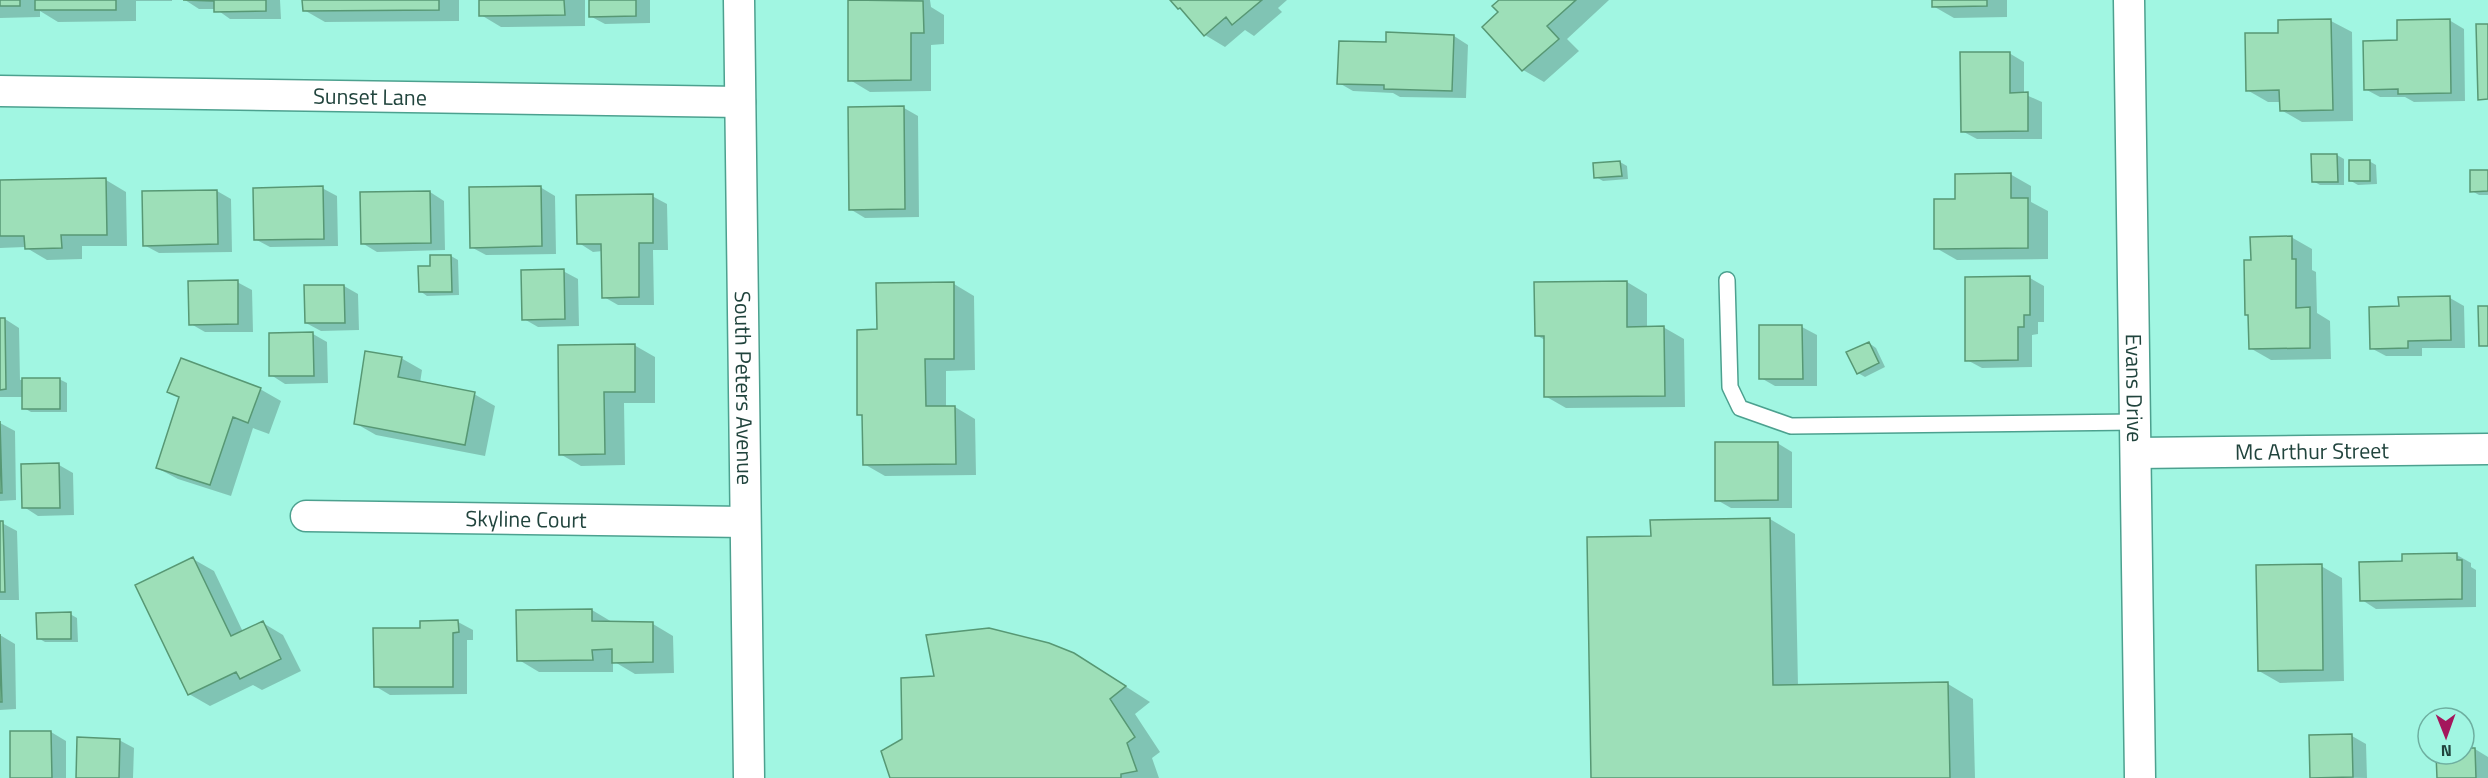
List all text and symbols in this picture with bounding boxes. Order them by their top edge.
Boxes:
street label: Sunset Lane [313,79,427,114]
street label: South Peters Avenue [726,291,762,485]
street label: Evans Drive [2117,333,2152,442]
street label: Mc Arthur Street [2235,433,2389,469]
street label: Skyline Court [465,501,587,537]
north arrow [2416,706,2476,766]
text: N [2441,739,2452,763]

